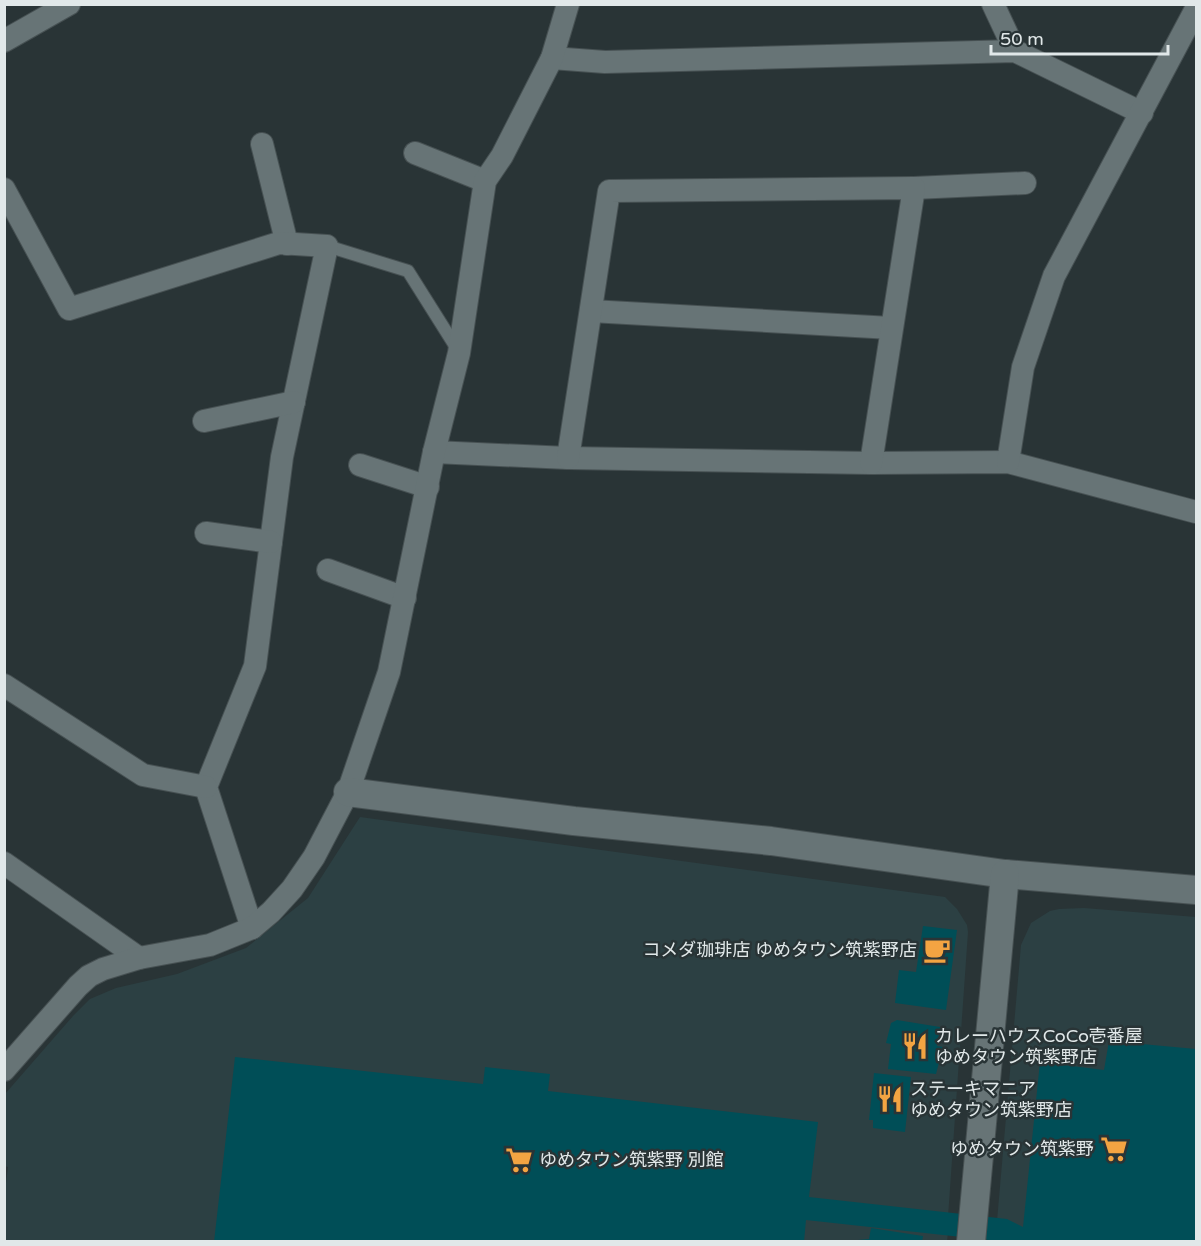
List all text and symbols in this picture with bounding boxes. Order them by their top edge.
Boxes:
scale bar [991,18,1168,56]
text: 50 m [1000,28,1044,50]
cafe icon: コメダ珈琲店 ゆめタウン筑紫野店 [922,935,952,965]
place label: コメダ珈琲店 ゆめタウン筑紫野店 [642,939,917,961]
place label: カレーハウスCoCo壱番屋 ゆめタウン筑紫野店 [935,1025,1143,1068]
restaurant icon: カレーハウスCoCo壱番屋 ゆめタウン筑紫野店 [900,1031,930,1061]
place label: ステーキマニア ゆめタウン筑紫野店 [910,1078,1072,1121]
restaurant icon: ステーキマニア ゆめタウン筑紫野店 [875,1084,905,1114]
supermarket icon: ゆめタウン筑紫野 [1099,1134,1129,1164]
place label: ゆめタウン筑紫野 [950,1138,1094,1160]
supermarket icon: ゆめタウン筑紫野 別館 [504,1145,534,1175]
place label: ゆめタウン筑紫野 別館 [539,1149,724,1171]

